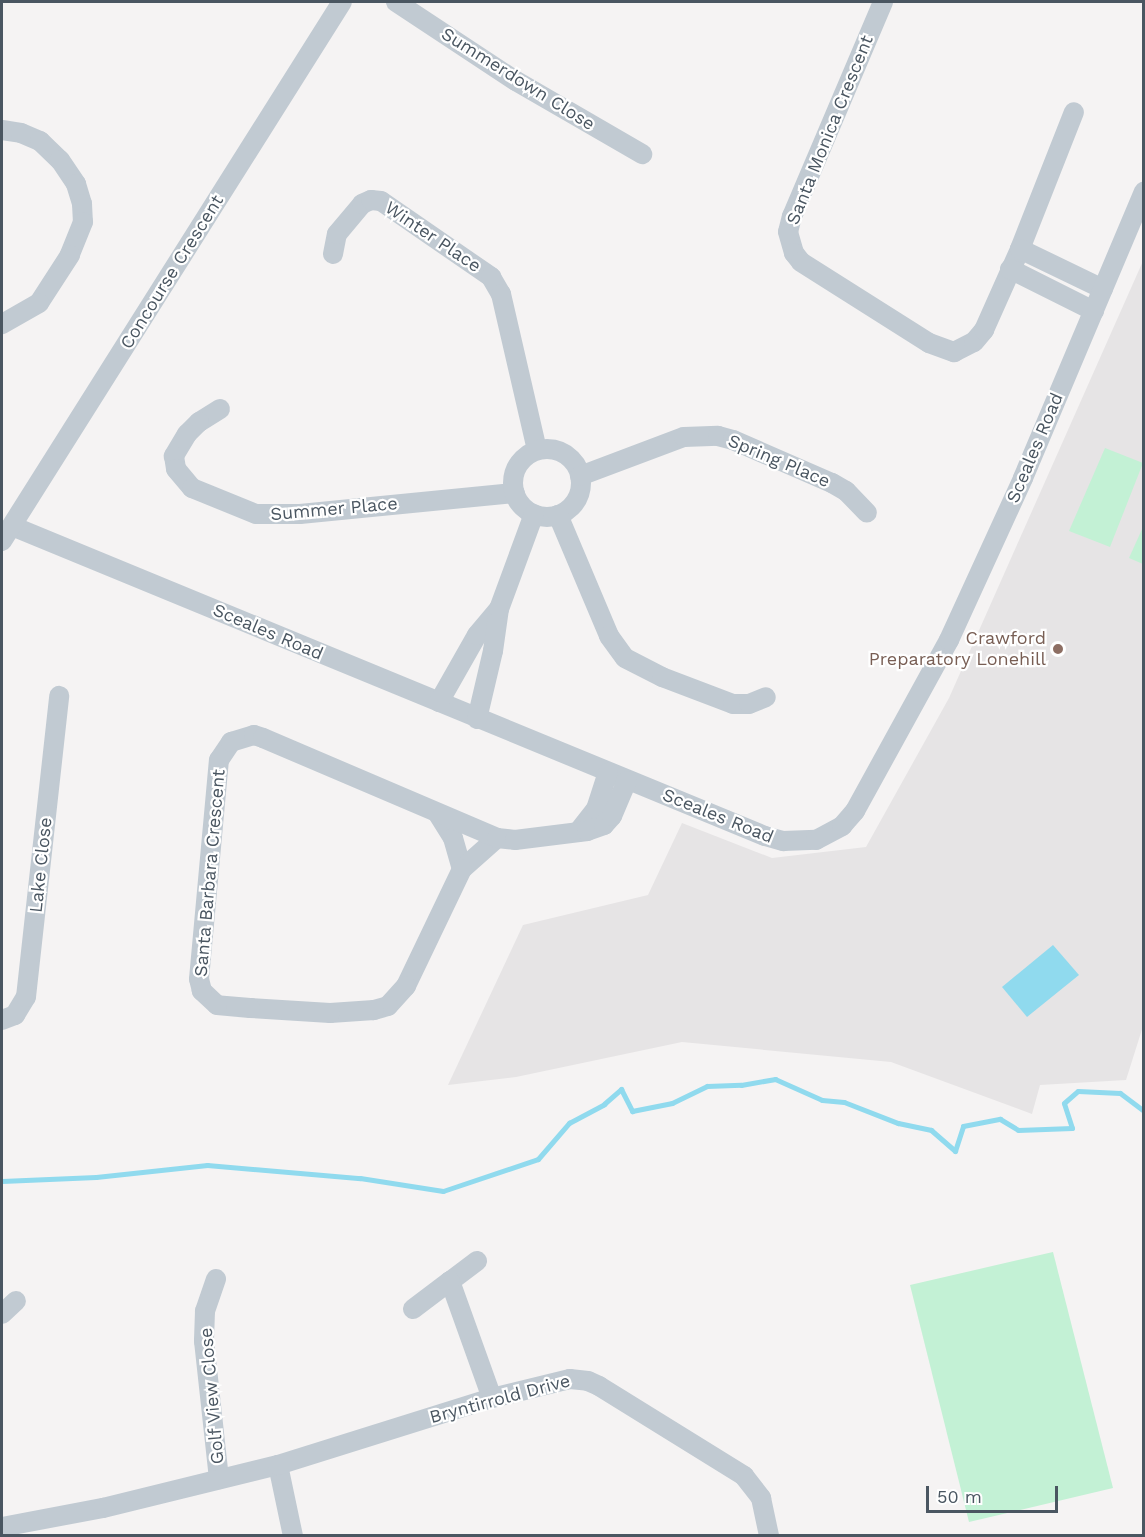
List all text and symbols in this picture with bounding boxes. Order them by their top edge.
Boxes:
street label: Summerdown Close [437,23,599,135]
street label: Santa Monica Crescent [782,32,878,228]
street label: Concourse Crescent [116,191,228,353]
street label: Winter Place [381,197,485,277]
street label: Sceales Road [1002,390,1068,506]
street label: Spring Place [725,430,833,492]
street label: Summer Place [269,493,399,525]
street label: Sceales Road [210,599,326,665]
place label: Crawford Preparatory Lonehill [868,628,1046,670]
marker: Crawford Preparatory Lonehill [1051,642,1065,656]
street label: Santa Barbara Crescent [190,768,230,978]
street label: Sceales Road [659,784,777,848]
street label: Lake Close [25,816,57,914]
street label: Golf View Close [195,1326,229,1466]
street label: Bryntirrold Drive [427,1370,573,1428]
scale bar [929,1474,1061,1512]
text: 50 m [937,1486,982,1507]

